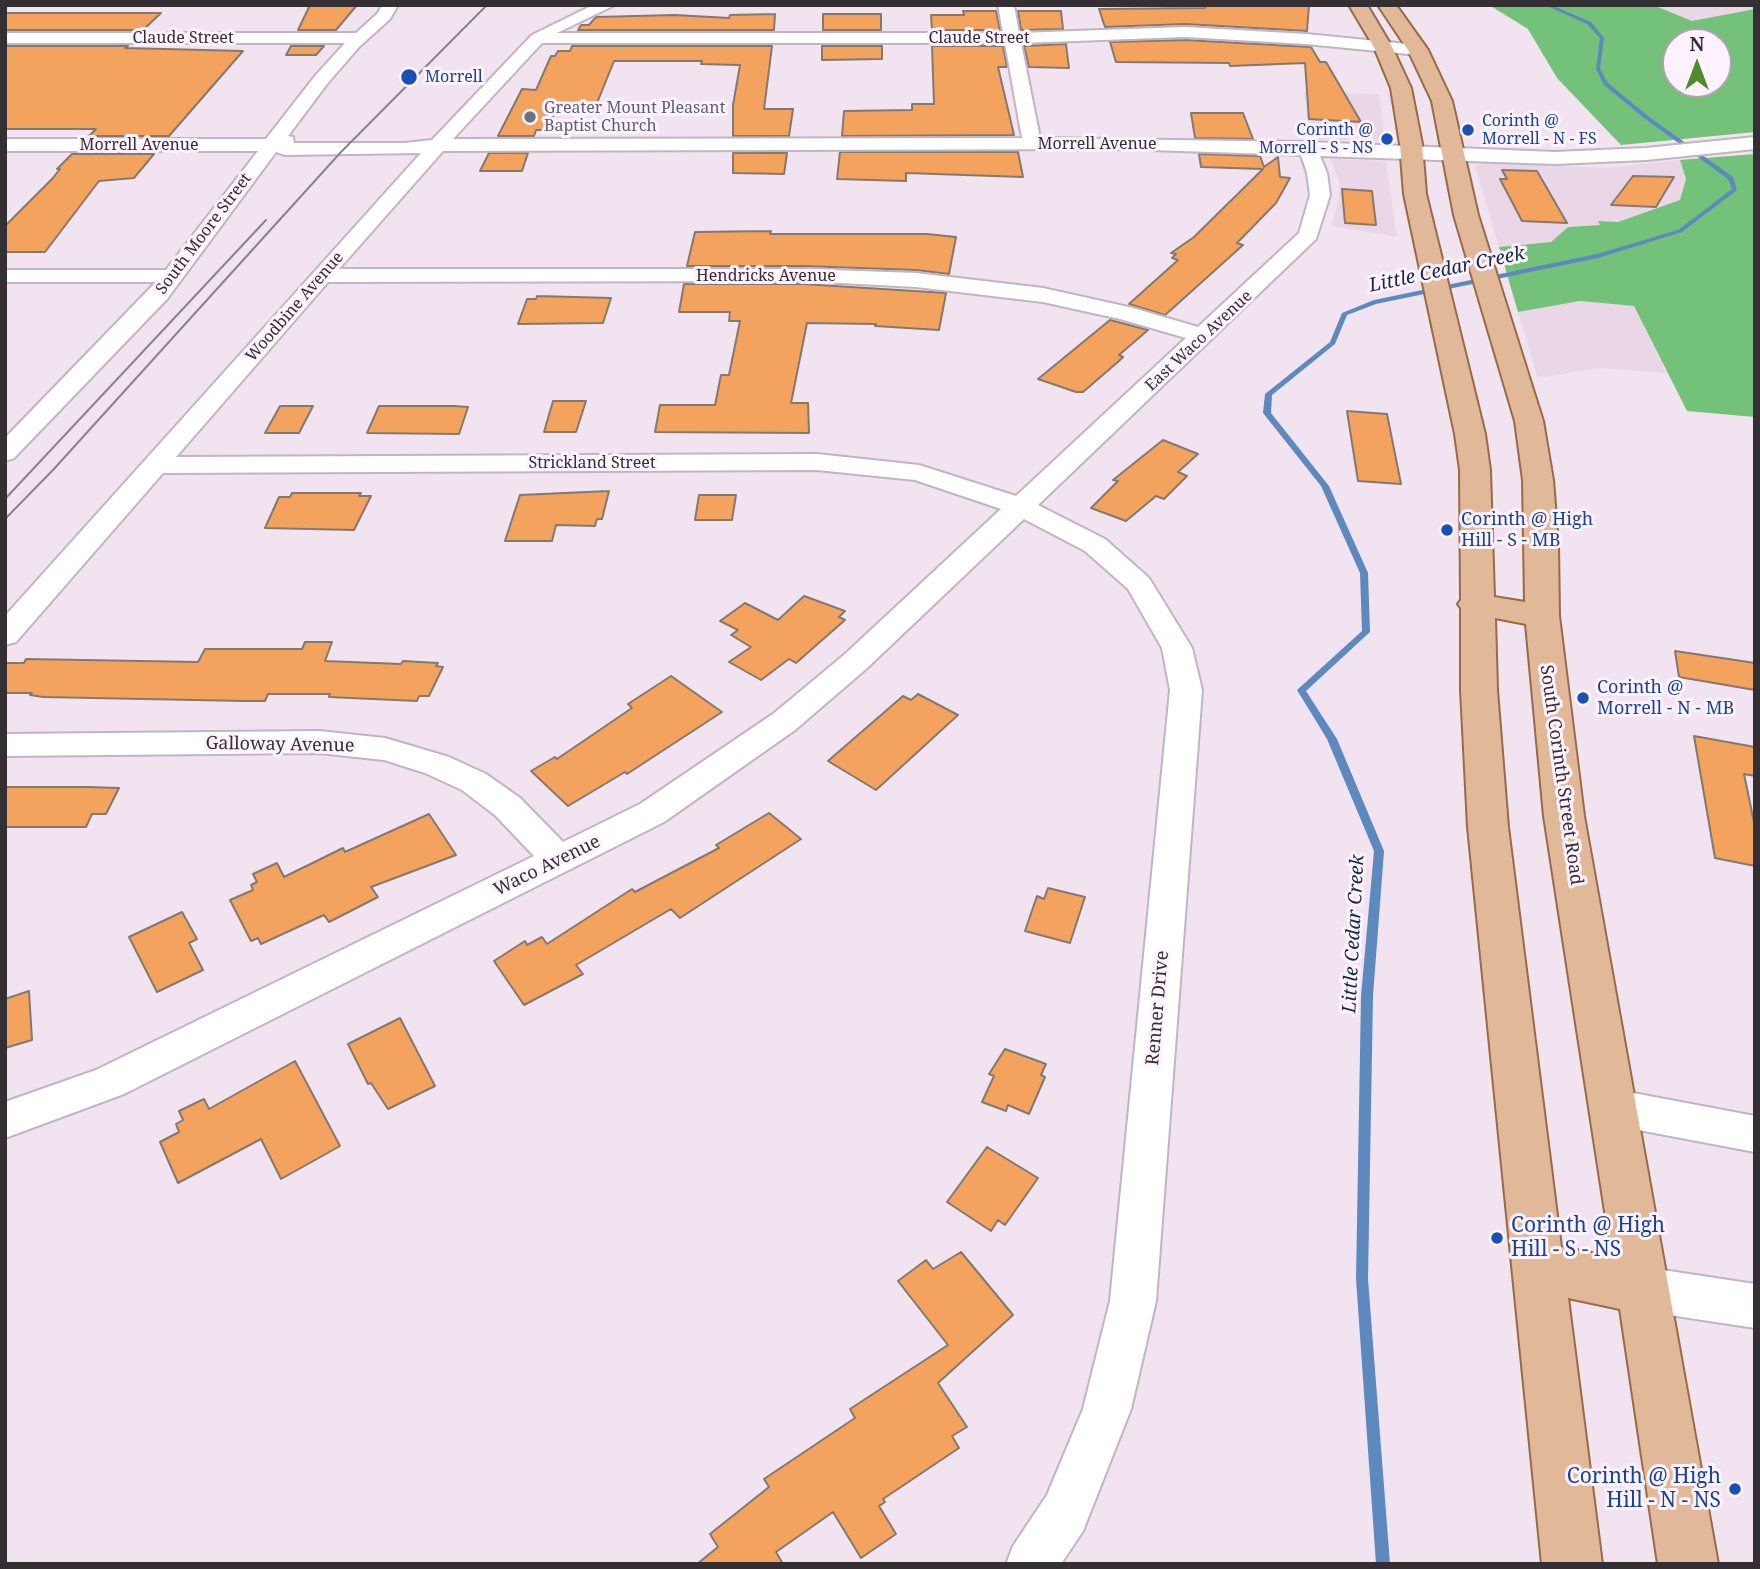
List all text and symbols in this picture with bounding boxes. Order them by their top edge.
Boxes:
street label: Claude Street [132,28,234,48]
street label: Claude Street [928,28,1030,48]
north arrow [1662,28,1732,98]
text: N [1690,31,1704,57]
marker: Morrell [399,67,419,87]
place label: Morrell [425,67,483,87]
place label: Greater Mount Pleasant Baptist Church [544,98,725,136]
marker: Greater Mount Pleasant Baptist Church [522,109,538,125]
place label: Corinth @ Morrell - N - FS [1482,111,1597,149]
place label: Corinth @ Morrell - S - NS [1259,120,1373,158]
marker: Corinth @ Morrell - N - FS [1460,122,1476,138]
marker: Corinth @ Morrell - S - NS [1379,131,1395,147]
street label: Morrell Avenue [1037,134,1157,154]
street label: Morrell Avenue [79,135,199,155]
street label: South Moore Street [152,170,256,298]
water label: Little Cedar Creek [1367,242,1527,298]
street label: Woodbine Avenue [242,248,348,366]
street label: Hendricks Avenue [696,266,836,286]
street label: East Waco Avenue [1142,287,1256,395]
street label: Strickland Street [528,453,656,473]
place label: Corinth @ High Hill - S - MB [1461,509,1593,552]
marker: Corinth @ High Hill - S - MB [1439,522,1455,538]
street label: South Corinth Street Road [1535,664,1587,886]
place label: Corinth @ Morrell - N - MB [1597,677,1734,720]
marker: Corinth @ Morrell - N - MB [1575,690,1591,706]
street label: Galloway Avenue [205,733,355,757]
street label: Waco Avenue [490,831,604,901]
water label: Little Cedar Creek [1338,854,1370,1014]
street label: Renner Drive [1142,950,1174,1066]
place label: Corinth @ High Hill - S - NS [1511,1213,1665,1263]
marker: Corinth @ High Hill - S - NS [1489,1230,1505,1246]
place label: Corinth @ High Hill - N - NS [1567,1464,1721,1514]
marker: Corinth @ High Hill - N - NS [1727,1481,1743,1497]

